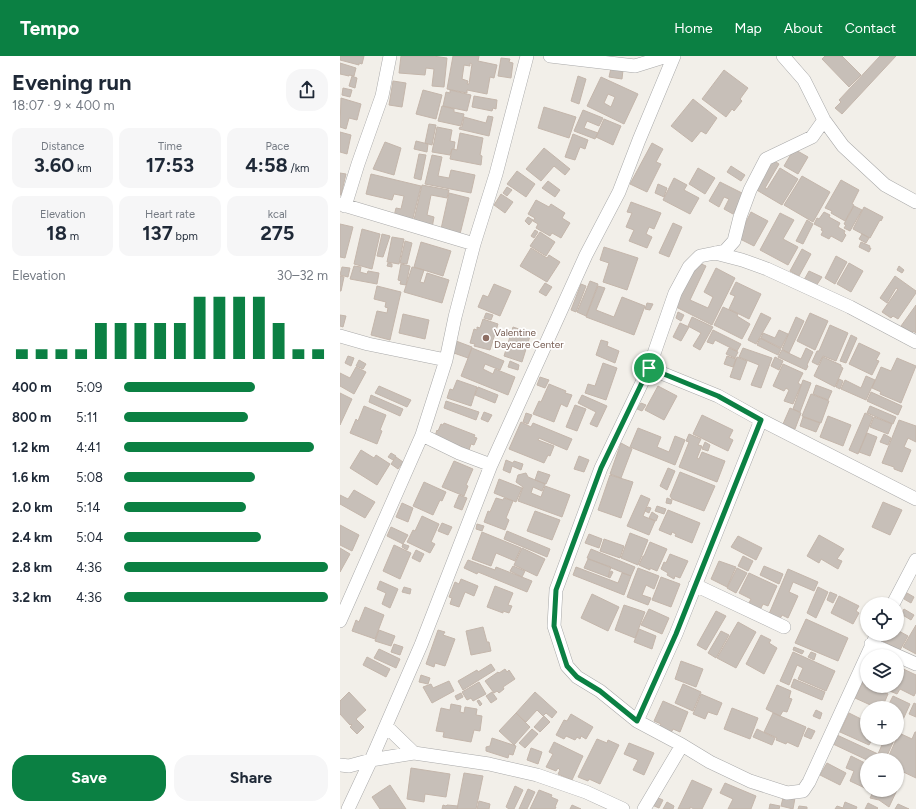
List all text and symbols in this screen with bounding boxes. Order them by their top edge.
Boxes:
text: Tempo [20,17,79,40]
text: Home [674,20,713,37]
text: Map [735,20,762,37]
text: About [784,20,823,37]
text: Contact [845,20,896,37]
text: Evening run [12,69,132,96]
button: share [286,69,328,111]
text: 18:07 · 9 × 400 m [12,98,115,113]
text: Distance [41,140,84,153]
text: Time [158,140,182,153]
text: Pace [265,140,289,153]
text: 3.60 [34,153,74,177]
text: 17:53 [146,153,194,177]
text: 4:58 [245,153,288,177]
text: km [74,162,92,175]
text: /km [288,162,309,175]
text: Elevation [40,208,85,221]
text: Heart rate [145,208,195,221]
text: kcal [268,208,287,221]
text: 18 [46,221,67,245]
text: 137 [142,221,173,245]
text: 275 [260,221,294,245]
text: m [67,230,79,243]
text: bpm [173,230,198,243]
text: Elevation [12,268,65,283]
text: 30–32 m [277,268,328,283]
place label: Valentine Daycare Center [494,326,564,351]
marker: Valentine Daycare Center [481,333,491,343]
pin [632,351,666,385]
icon: arrive [638,357,660,379]
text: 400 m [12,380,52,395]
text: 5:09 [76,380,102,395]
text: 800 m [12,410,51,425]
text: 5:11 [76,410,98,425]
text: 1.2 km [12,440,50,455]
text: 4:41 [76,440,101,455]
text: 1.6 km [12,470,50,485]
text: 5:08 [76,470,103,485]
text: 2.0 km [12,500,53,515]
text: 5:14 [76,500,100,515]
text: 2.4 km [12,530,52,545]
text: 5:04 [76,530,103,545]
text: 2.8 km [12,560,52,575]
text: 4:36 [76,560,102,575]
text: 3.2 km [12,590,51,605]
text: 4:36 [76,590,102,605]
map controls [860,597,904,797]
button: locate [860,597,904,641]
button: layers [860,649,904,693]
button: + [860,701,904,745]
button: − [860,753,904,797]
button: Save [12,755,166,801]
button: Share [174,755,328,801]

